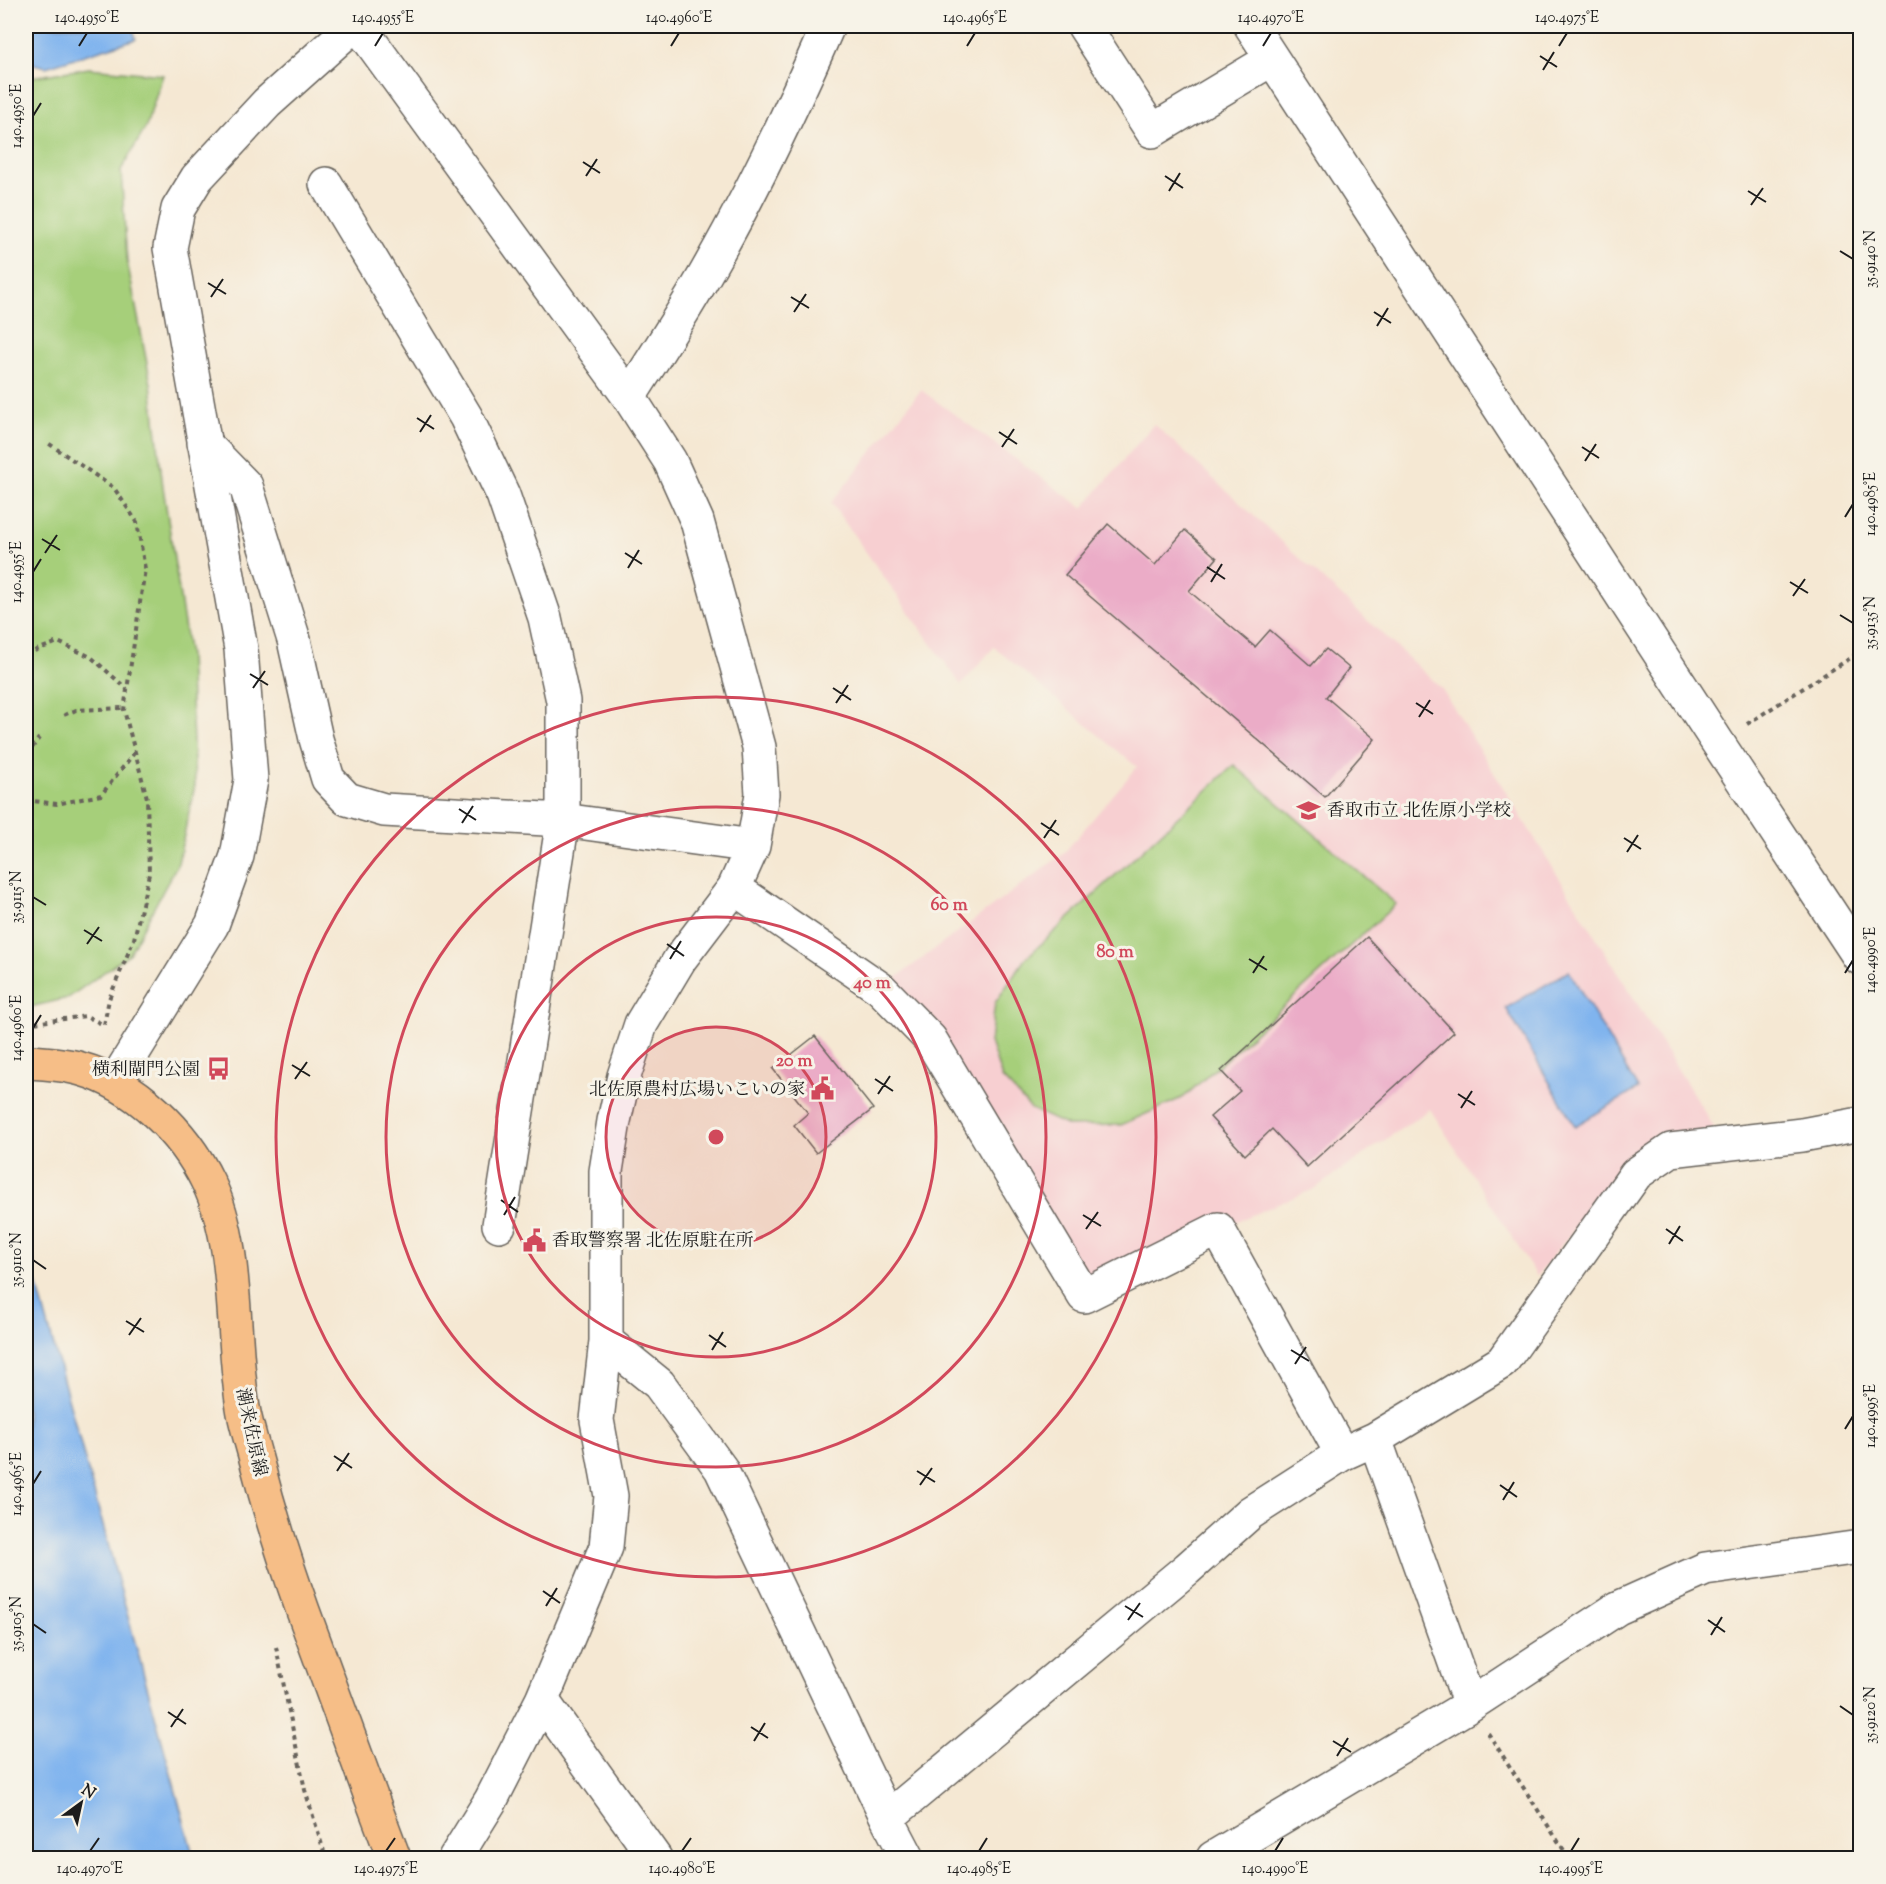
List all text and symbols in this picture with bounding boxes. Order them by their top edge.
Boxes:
text: 140.4950°E [55,8,119,29]
text: 140.4955°E [352,8,414,29]
text: 140.4960°E [646,8,712,29]
text: 140.4965°E [943,8,1007,29]
text: 140.4970°E [1238,8,1304,29]
text: 140.4975°E [1535,8,1599,29]
text: 140.4950°E [7,84,28,148]
text: 35.9140°N [1861,230,1882,288]
text: 140.4985°E [1861,472,1882,536]
text: 140.4955°E [7,541,28,603]
text: 35.9135°N [1861,596,1882,650]
school or university icon: 香取市立 北佐原小学校 [1296,797,1322,823]
place label: 香取市立 北佐原小学校 [1327,799,1511,825]
text: 35.9115°N [7,870,28,924]
text: 60 m [930,893,968,919]
text: 140.4990°E [1861,927,1882,993]
text: 80 m [1096,940,1134,966]
text: 40 m [852,971,891,997]
text: 140.4960°E [7,995,28,1061]
text: 20 m [776,1049,812,1075]
bus stop icon: 横利閘門公園 [205,1056,231,1082]
place label: 横利閘門公園 [92,1058,200,1084]
public building icon: 北佐原農村広場いこいの家 [810,1076,836,1102]
place label: 北佐原農村広場いこいの家 [589,1078,805,1104]
centre of rings [706,1127,726,1147]
public building icon: 香取警察署 北佐原駐在所 [521,1227,547,1253]
place label: 香取警察署 北佐原駐在所 [552,1229,754,1255]
text: 35.9110°N [7,1232,28,1288]
text: 140.4995°E [1861,1384,1882,1448]
street label: 潮来佐原線 [228,1386,272,1479]
text: 140.4965°E [7,1452,28,1516]
text: 35.9105°N [7,1596,28,1652]
text: 35.9120°N [1861,1686,1882,1744]
north arrow [51,1773,111,1833]
text: N [76,1779,100,1806]
text: 140.4970°E [57,1859,123,1880]
text: 140.4975°E [354,1859,418,1880]
text: 140.4980°E [649,1859,715,1880]
text: 140.4985°E [947,1859,1011,1880]
text: 140.4990°E [1242,1859,1308,1880]
text: 140.4995°E [1539,1859,1603,1880]

